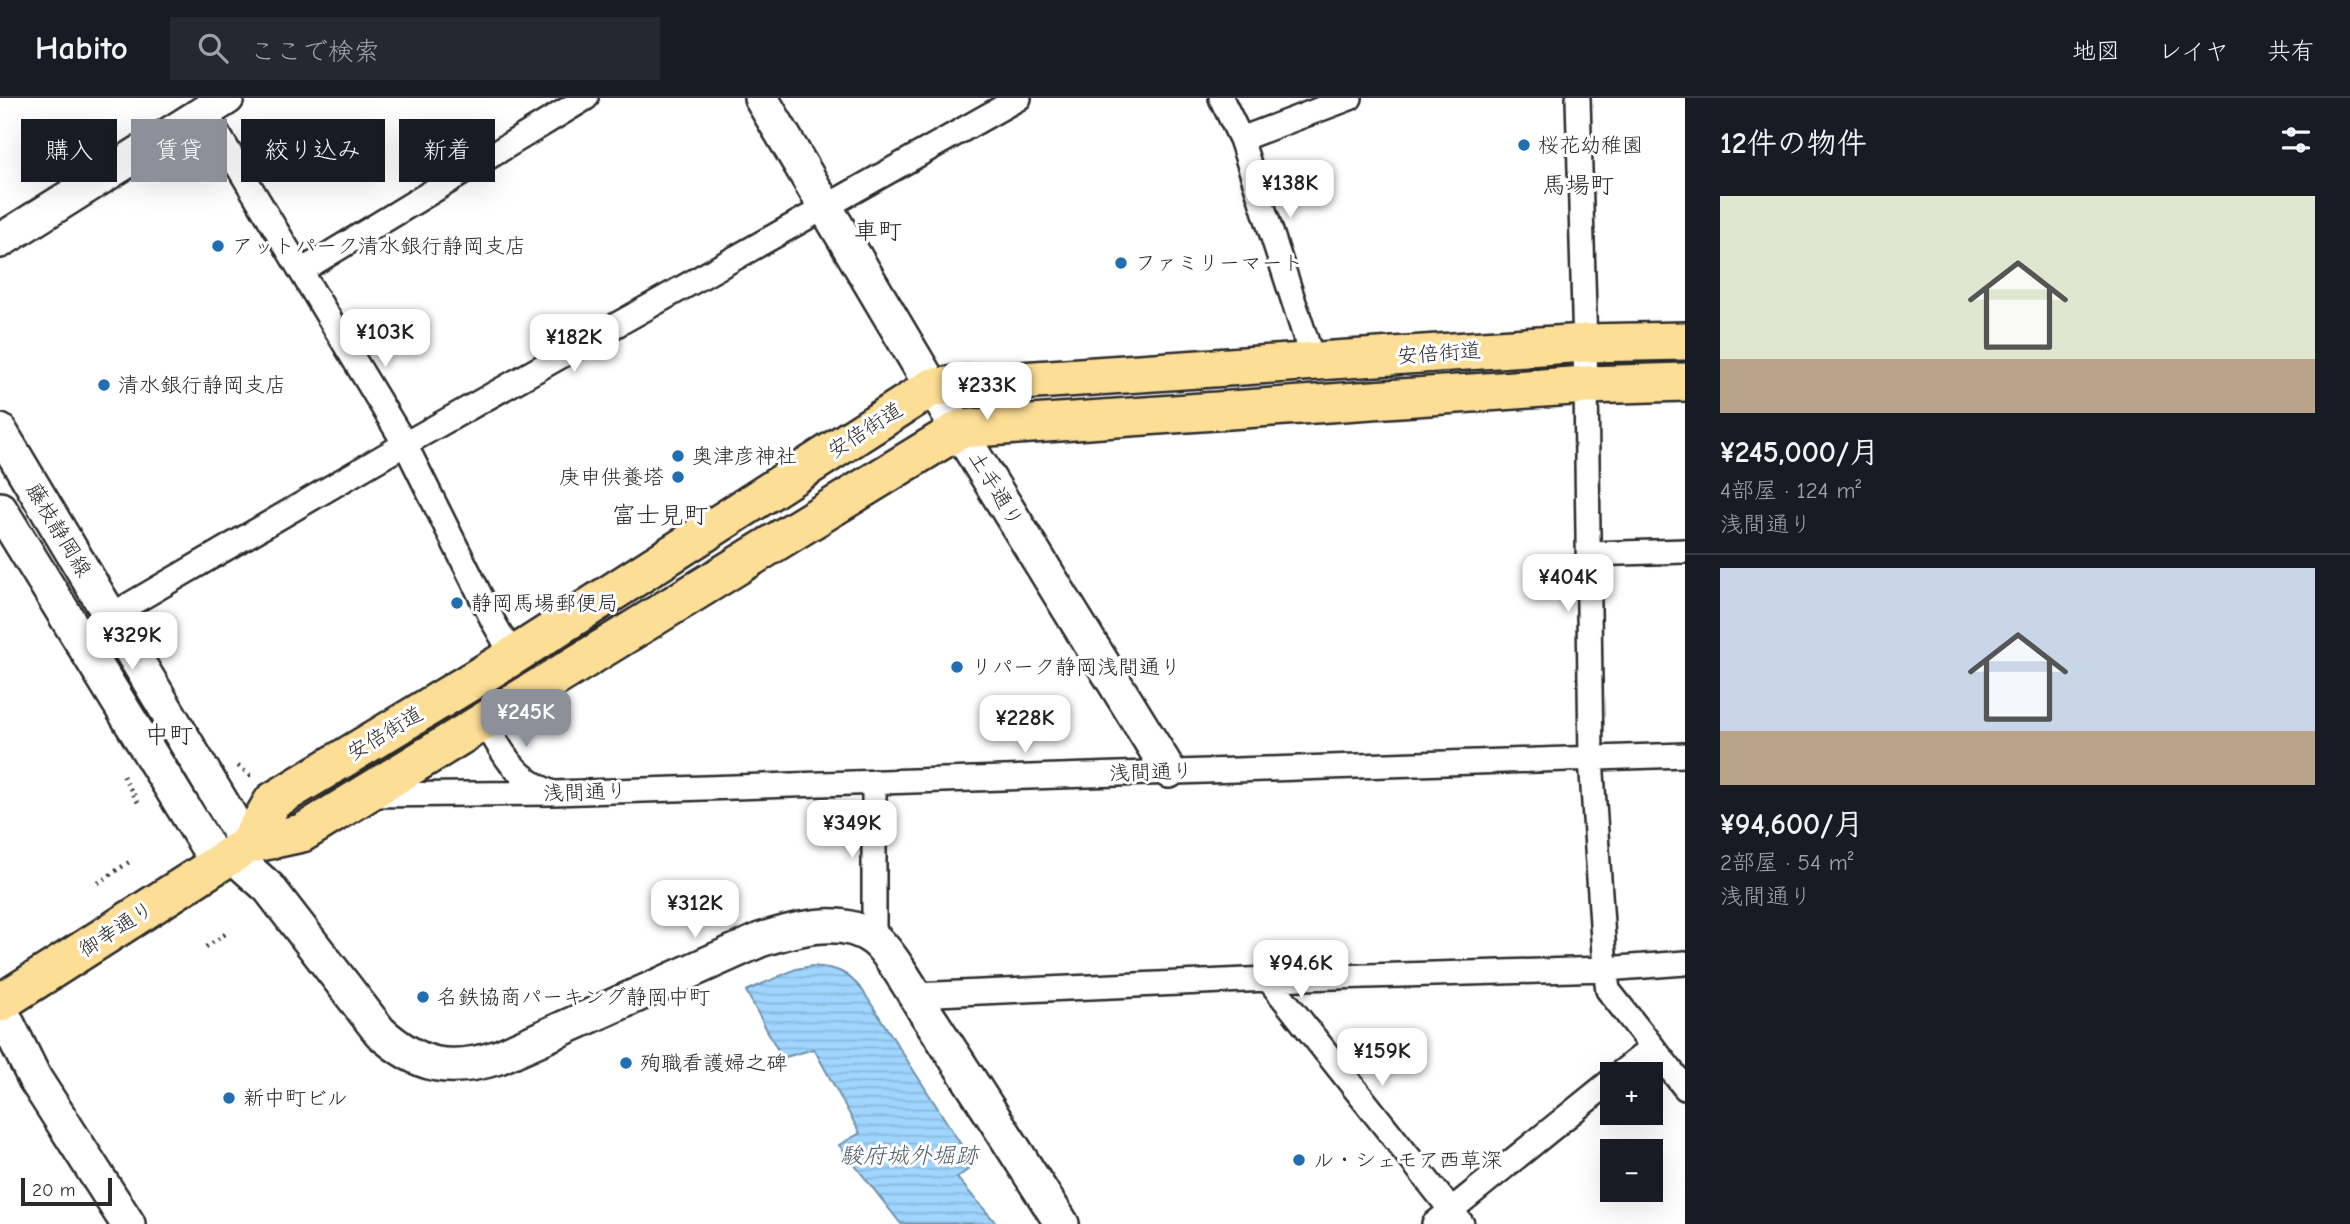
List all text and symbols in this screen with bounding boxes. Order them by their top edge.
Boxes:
search box [170,17,660,80]
text: Habito [35,29,128,67]
icon: search [194,29,232,67]
text: ここで検索 [250,37,380,67]
text: 地図 [2072,37,2120,65]
text: レイヤ [2158,37,2229,65]
text: 共有 [2267,37,2315,65]
chip: 購入 [21,119,117,182]
chip: 賃貸 [131,119,227,182]
chip: 絞り込み [241,119,385,182]
chip: 新着 [399,119,495,182]
icon: filters [2277,121,2315,159]
text: 12件の物件 [1720,126,1867,161]
place label: 桜花幼稚園 [1538,133,1643,157]
marker: 桜花幼稚園 [1516,137,1532,153]
pin: ¥138K [1241,160,1339,220]
text: ¥138K [1262,169,1318,196]
district label: 馬場町 [1542,171,1614,199]
district label: 車町 [854,217,902,245]
place label: アットパーク清水銀行静岡支店 [232,234,526,258]
marker: アットパーク清水銀行静岡支店 [210,238,226,254]
icon: home [1955,242,2081,368]
place label: ファミリーマート [1135,251,1303,275]
marker: ファミリーマート [1113,255,1129,271]
pin: ¥103K [336,310,434,369]
pin: ¥182K [525,314,623,374]
text: ¥103K [356,318,414,345]
text: ¥182K [546,323,602,350]
street label: 安倍街道 [1396,338,1482,368]
pin: ¥233K [938,362,1036,422]
text: ¥233K [958,371,1016,398]
place label: 清水銀行静岡支店 [118,373,286,397]
marker: 清水銀行静岡支店 [96,377,112,393]
street label: 安倍街道 [823,397,907,463]
text: ¥245,000/月 [1720,435,1879,470]
place label: 奥津彦神社 [692,444,797,468]
street label: 土手通り [964,447,1028,531]
marker: 奥津彦神社 [670,448,686,464]
place label: 庚申供養塔 [559,465,664,489]
marker: 庚申供養塔 [670,469,686,485]
text: 4部屋 · 124 m² [1720,477,1861,504]
street label: 藤枝静岡線 [22,479,96,581]
district label: 富士見町 [612,501,708,529]
text: 浅間通り [1720,511,1812,538]
pin: ¥404K [1519,554,1617,614]
text: ¥404K [1539,563,1598,590]
place label: 静岡馬場郵便局 [471,591,618,615]
marker: 静岡馬場郵便局 [449,595,465,611]
pin: ¥329K [83,612,181,672]
icon: home [1955,614,2081,740]
text: ¥329K [102,621,162,648]
place label: リパーク静岡浅間通り [971,655,1181,679]
marker: リパーク静岡浅間通り [949,659,965,675]
pin: ¥245K [477,690,575,749]
pin: ¥228K [976,696,1074,755]
text: ¥245K [497,698,555,725]
street label: 安倍街道 [343,701,427,765]
text: ¥228K [996,704,1054,731]
district label: 中町 [145,721,193,749]
street label: 浅間通り [1109,759,1193,785]
street label: 浅間通り [543,779,627,805]
pin: ¥349K [803,800,901,860]
text: ¥94,600/月 [1720,807,1863,842]
text: ¥349K [823,809,881,836]
text: 2部屋 · 54 m² [1720,849,1853,876]
pin: ¥312K [646,880,744,940]
text: 浅間通り [1720,883,1812,910]
text: ¥312K [667,889,723,916]
street label: 御幸通り [74,896,158,962]
pin: ¥94.6K [1244,940,1358,1000]
text: ¥94.6K [1269,949,1333,976]
place label: 名鉄協商パーキング静岡中町 [437,985,710,1009]
marker: 名鉄協商パーキング静岡中町 [415,989,431,1005]
pin: ¥159K [1333,1028,1431,1088]
text: ¥159K [1353,1037,1411,1064]
place label: 殉職看護婦之碑 [640,1051,787,1075]
marker: 殉職看護婦之碑 [618,1055,634,1071]
map controls [1600,1062,1663,1202]
button: + [1600,1062,1663,1125]
place label: 新中町ビル [243,1086,348,1110]
marker: 新中町ビル [221,1090,237,1106]
button: − [1600,1139,1663,1202]
water label: 駿府城外堀跡 [840,1142,981,1169]
place label: ル・シェモア西草深 [1313,1148,1502,1172]
marker: ル・シェモア西草深 [1291,1152,1307,1168]
scale bar [21,1175,112,1207]
text: 20 m [32,1179,76,1201]

